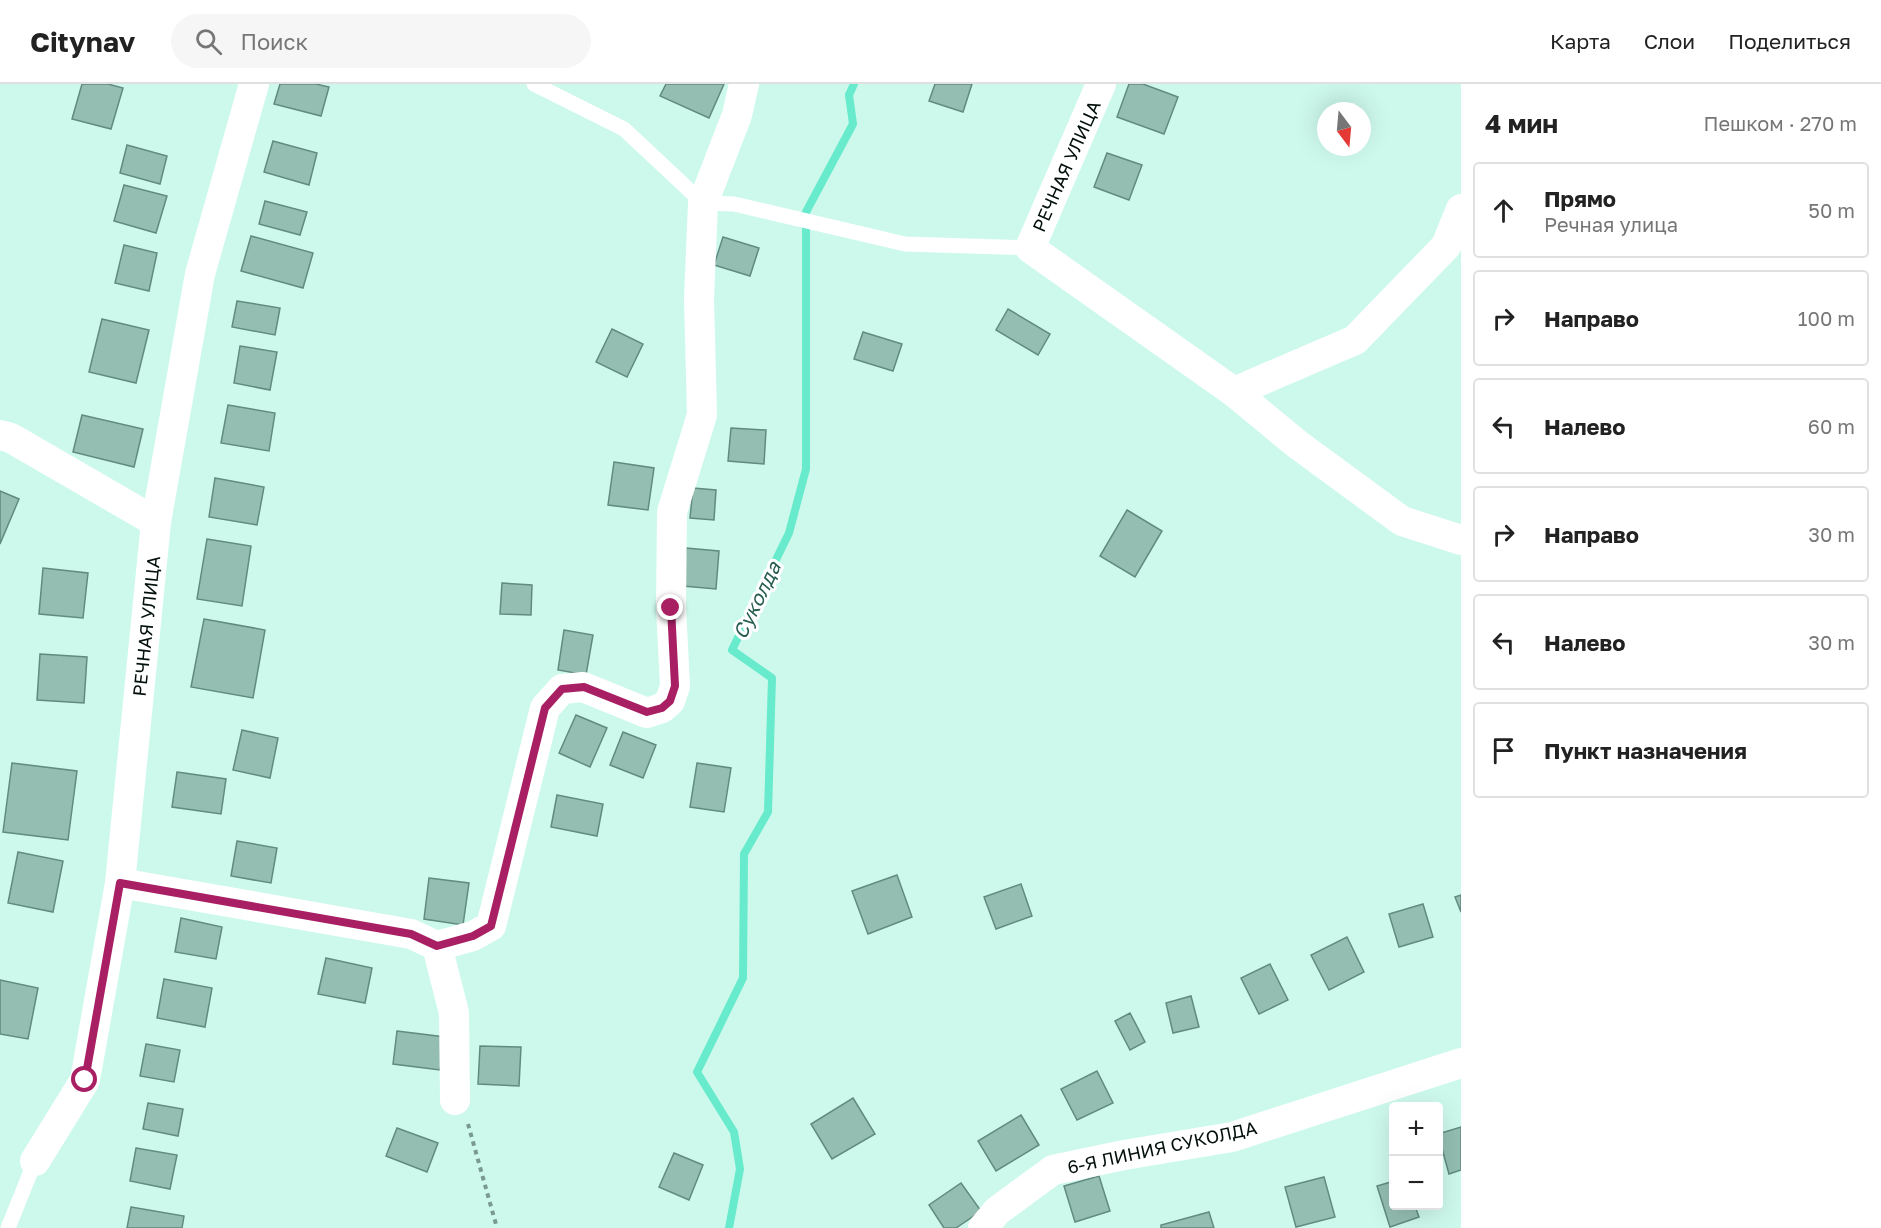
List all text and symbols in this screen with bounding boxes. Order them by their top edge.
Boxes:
search box [171,14,591,68]
text: Citynav [30,25,135,58]
icon: search [192,25,225,58]
text: Поиск [240,28,308,55]
text: Карта [1550,28,1611,54]
text: Слои [1644,28,1695,54]
text: Поделиться [1728,28,1851,54]
street label: РЕЧНАЯ УЛИЦА [1027,97,1105,235]
north arrow [1317,102,1371,156]
text: 4 мин [1485,108,1558,139]
text: Пешком · 270 m [1703,111,1857,135]
text: Прямо [1544,185,1616,212]
icon: ahead [1487,194,1520,227]
text: 50 m [1808,198,1855,222]
text: Речная улица [1544,212,1678,236]
icon: right [1487,302,1520,335]
text: Направо [1544,305,1639,332]
text: 100 m [1798,306,1855,330]
icon: left [1487,410,1520,443]
text: Налево [1544,413,1626,440]
text: 60 m [1808,414,1855,438]
icon: right [1487,518,1520,551]
text: Направо [1544,521,1639,548]
text: 30 m [1808,522,1855,546]
street label: РЕЧНАЯ УЛИЦА [128,555,164,697]
water label: Суколда [727,557,786,643]
route end [657,594,683,620]
icon: left [1487,626,1520,659]
text: Налево [1544,629,1626,656]
text: 30 m [1808,630,1855,654]
icon: arrive [1487,734,1520,767]
text: Пункт назначения [1544,737,1747,764]
route start [71,1066,97,1092]
map controls [1389,1102,1443,1210]
button: + [1389,1102,1443,1156]
street label: 6-Я ЛИНИЯ СУКОЛДА [1065,1116,1259,1178]
button: − [1389,1156,1443,1210]

